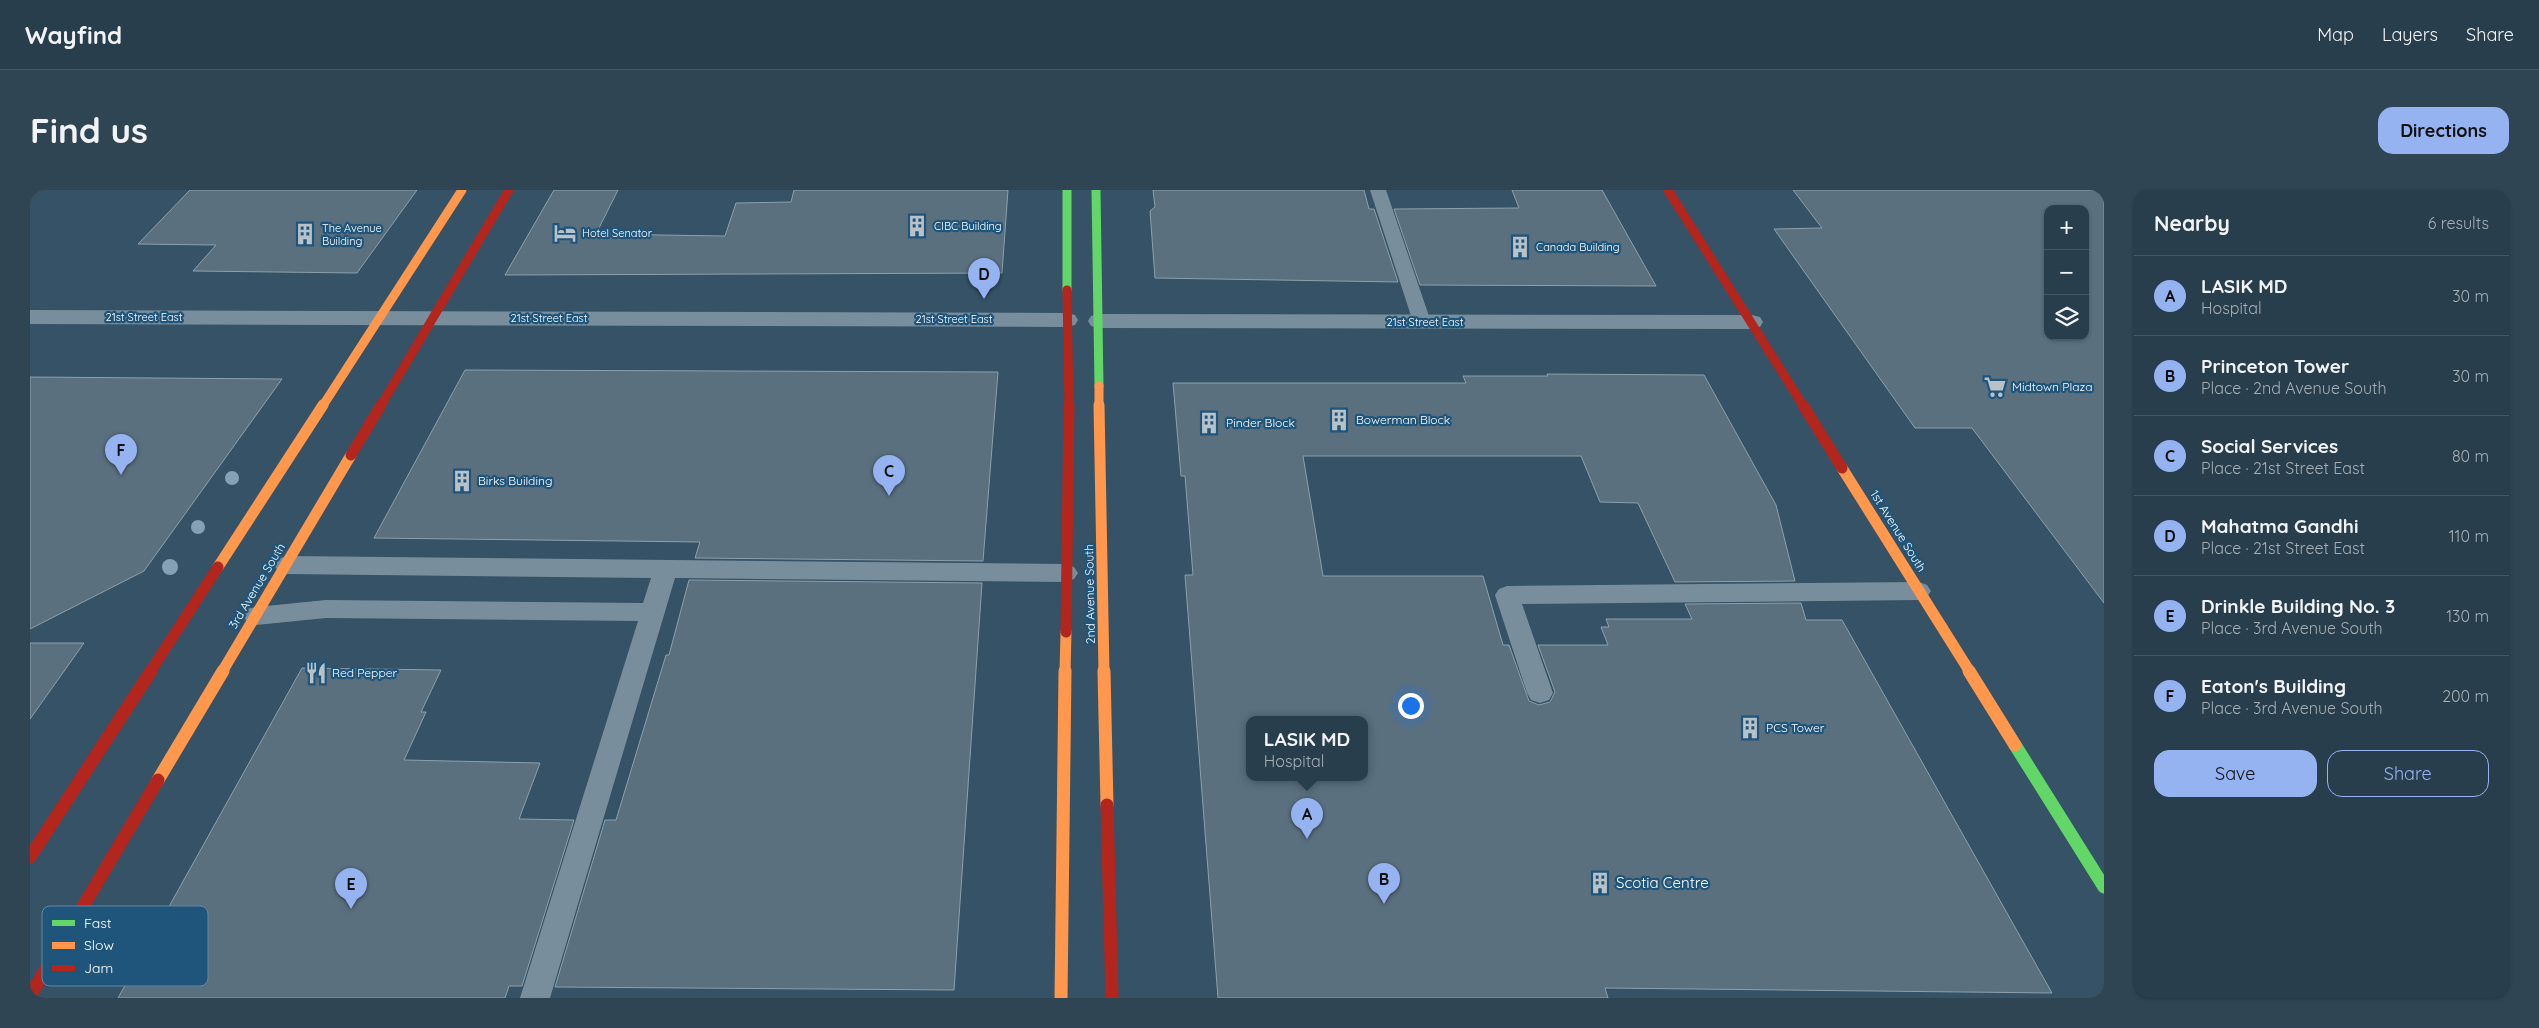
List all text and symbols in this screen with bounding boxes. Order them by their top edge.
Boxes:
text: Wayfind [25,20,122,50]
text: Map [2317,23,2354,46]
text: Layers [2382,23,2438,46]
text: Share [2466,23,2514,46]
button: Directions [2378,107,2509,154]
text: Find us [30,108,148,152]
map controls [2044,205,2089,340]
button: + [2044,205,2089,250]
text: Nearby [2154,210,2230,236]
building icon: CIBC Building [904,213,930,239]
text: 6 results [2428,213,2489,233]
place label: CIBC Building [934,219,1002,233]
hotel icon: Hotel Senator [552,220,578,246]
building icon: The Avenue Building [292,221,318,247]
place label: The Avenue Building [322,221,382,248]
place label: Hotel Senator [582,226,653,240]
building icon: Canada Building [1507,234,1533,260]
place label: Canada Building [1536,240,1620,254]
button: − [2044,250,2089,295]
pin: D [968,258,1000,299]
text: LASIK MD [2201,274,2287,298]
text: A [2165,286,2175,306]
text: 30 m [2452,286,2489,306]
button: layers [2044,295,2089,340]
text: Hospital [2201,298,2262,318]
street label: 21st Street East [106,310,183,324]
street label: 21st Street East [511,311,588,325]
street label: 21st Street East [916,312,993,326]
street label: 21st Street East [1387,315,1464,329]
text: Princeton Tower [2201,354,2349,378]
text: B [2165,366,2175,386]
text: 30 m [2452,366,2489,386]
supermarket icon: Midtown Plaza [1982,374,2008,400]
text: Place · 2nd Avenue South [2201,378,2387,398]
place label: Midtown Plaza [2012,379,2092,394]
building icon: Bowerman Block [1326,407,1352,433]
building icon: Pinder Block [1196,410,1222,436]
place label: Bowerman Block [1356,412,1450,427]
place label: Pinder Block [1226,415,1295,430]
pin: F [105,434,137,475]
text: Social Services [2201,434,2338,458]
text: C [2165,446,2175,466]
text: 80 m [2452,446,2489,466]
pin: C [873,455,905,496]
text: Place · 21st Street East [2201,458,2365,478]
building icon: Birks Building [449,468,475,494]
place label: Birks Building [478,473,552,488]
street label: 1st Avenue South [1867,487,1930,574]
text: Mahatma Gandhi [2201,514,2358,538]
text: D [2164,526,2176,546]
text: 110 m [2449,526,2489,546]
text: Place · 21st Street East [2201,538,2365,558]
street label: 3rd Avenue South [225,540,288,631]
street label: 2nd Avenue South [1081,544,1098,644]
text: Drinkle Building No. 3 [2201,594,2395,618]
text: E [2165,606,2175,626]
text: 130 m [2446,606,2489,626]
text: Place · 3rd Avenue South [2201,618,2383,638]
restaurant icon: Red Pepper [303,660,329,686]
place label: Red Pepper [332,665,397,680]
text: Eaton's Building [2201,674,2346,698]
text: F [2166,686,2175,706]
text: 200 m [2442,686,2489,706]
your location [1398,693,1424,719]
text: Place · 3rd Avenue South [2201,698,2383,718]
building icon: PCS Tower [1737,715,1763,741]
popup [1246,716,1368,781]
place label: PCS Tower [1766,720,1825,735]
text: LASIK MD [1264,727,1350,751]
button: Save [2154,750,2317,797]
button: Share [2327,750,2489,797]
text: Hospital [1264,751,1324,771]
pin: A [1291,798,1323,839]
pin: B [1368,863,1400,904]
pin: E [335,868,367,909]
building icon: Scotia Centre [1587,870,1613,896]
place label: Scotia Centre [1616,873,1709,892]
legend [42,906,208,986]
text: Fast [84,914,112,932]
text: Slow [84,936,114,954]
text: Jam [84,959,113,977]

